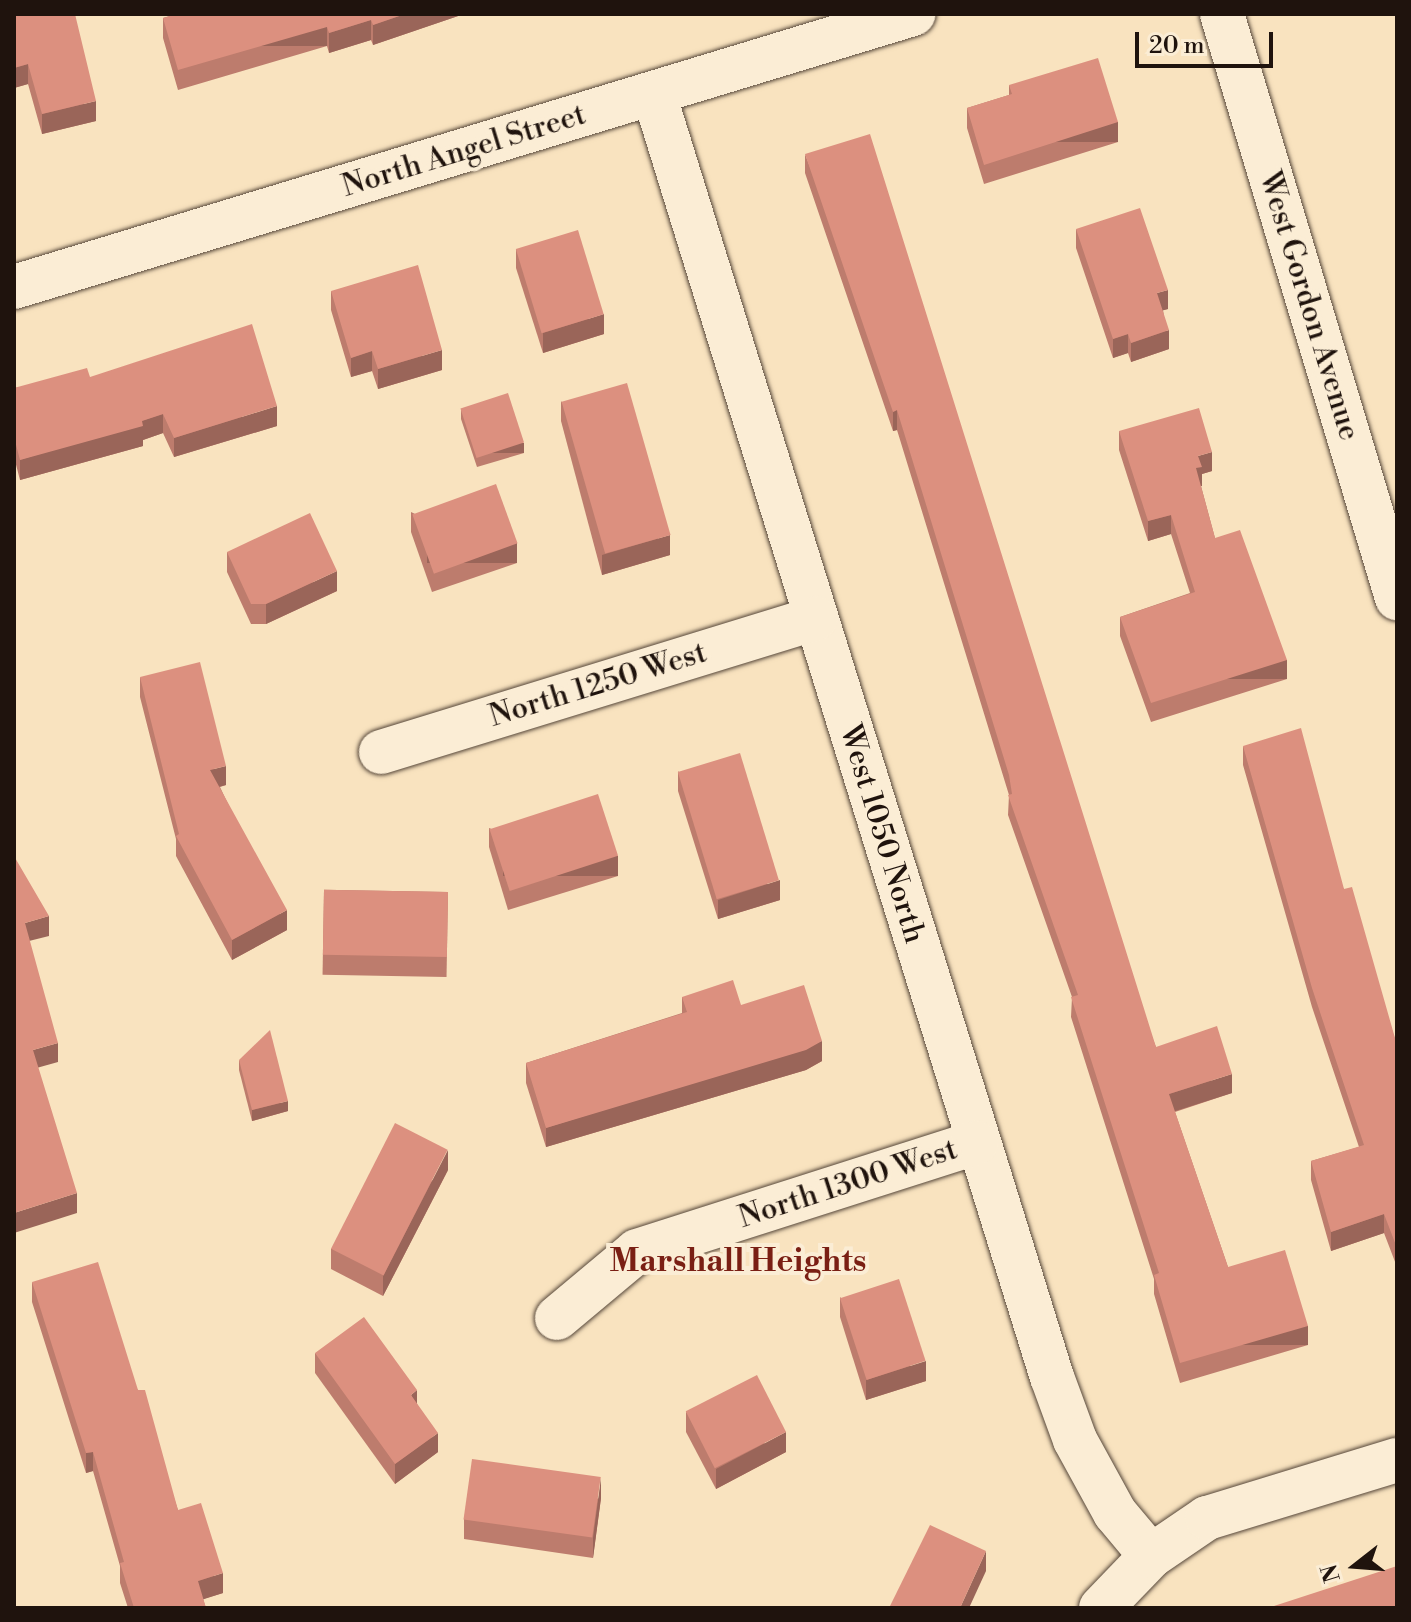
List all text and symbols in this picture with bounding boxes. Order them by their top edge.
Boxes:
scale bar [1139,16,1277,66]
text: 20 m [1149,31,1205,61]
street label: North Angel Street [338,97,590,205]
street label: West Gordon Avenue [1251,167,1367,445]
street label: North 1250 West [485,635,711,735]
street label: West 1050 North [832,720,932,948]
street label: North 1300 West [734,1132,962,1236]
district label: Marshall Heights [610,1242,866,1280]
north arrow [1315,1526,1395,1606]
text: N [1316,1561,1347,1585]

